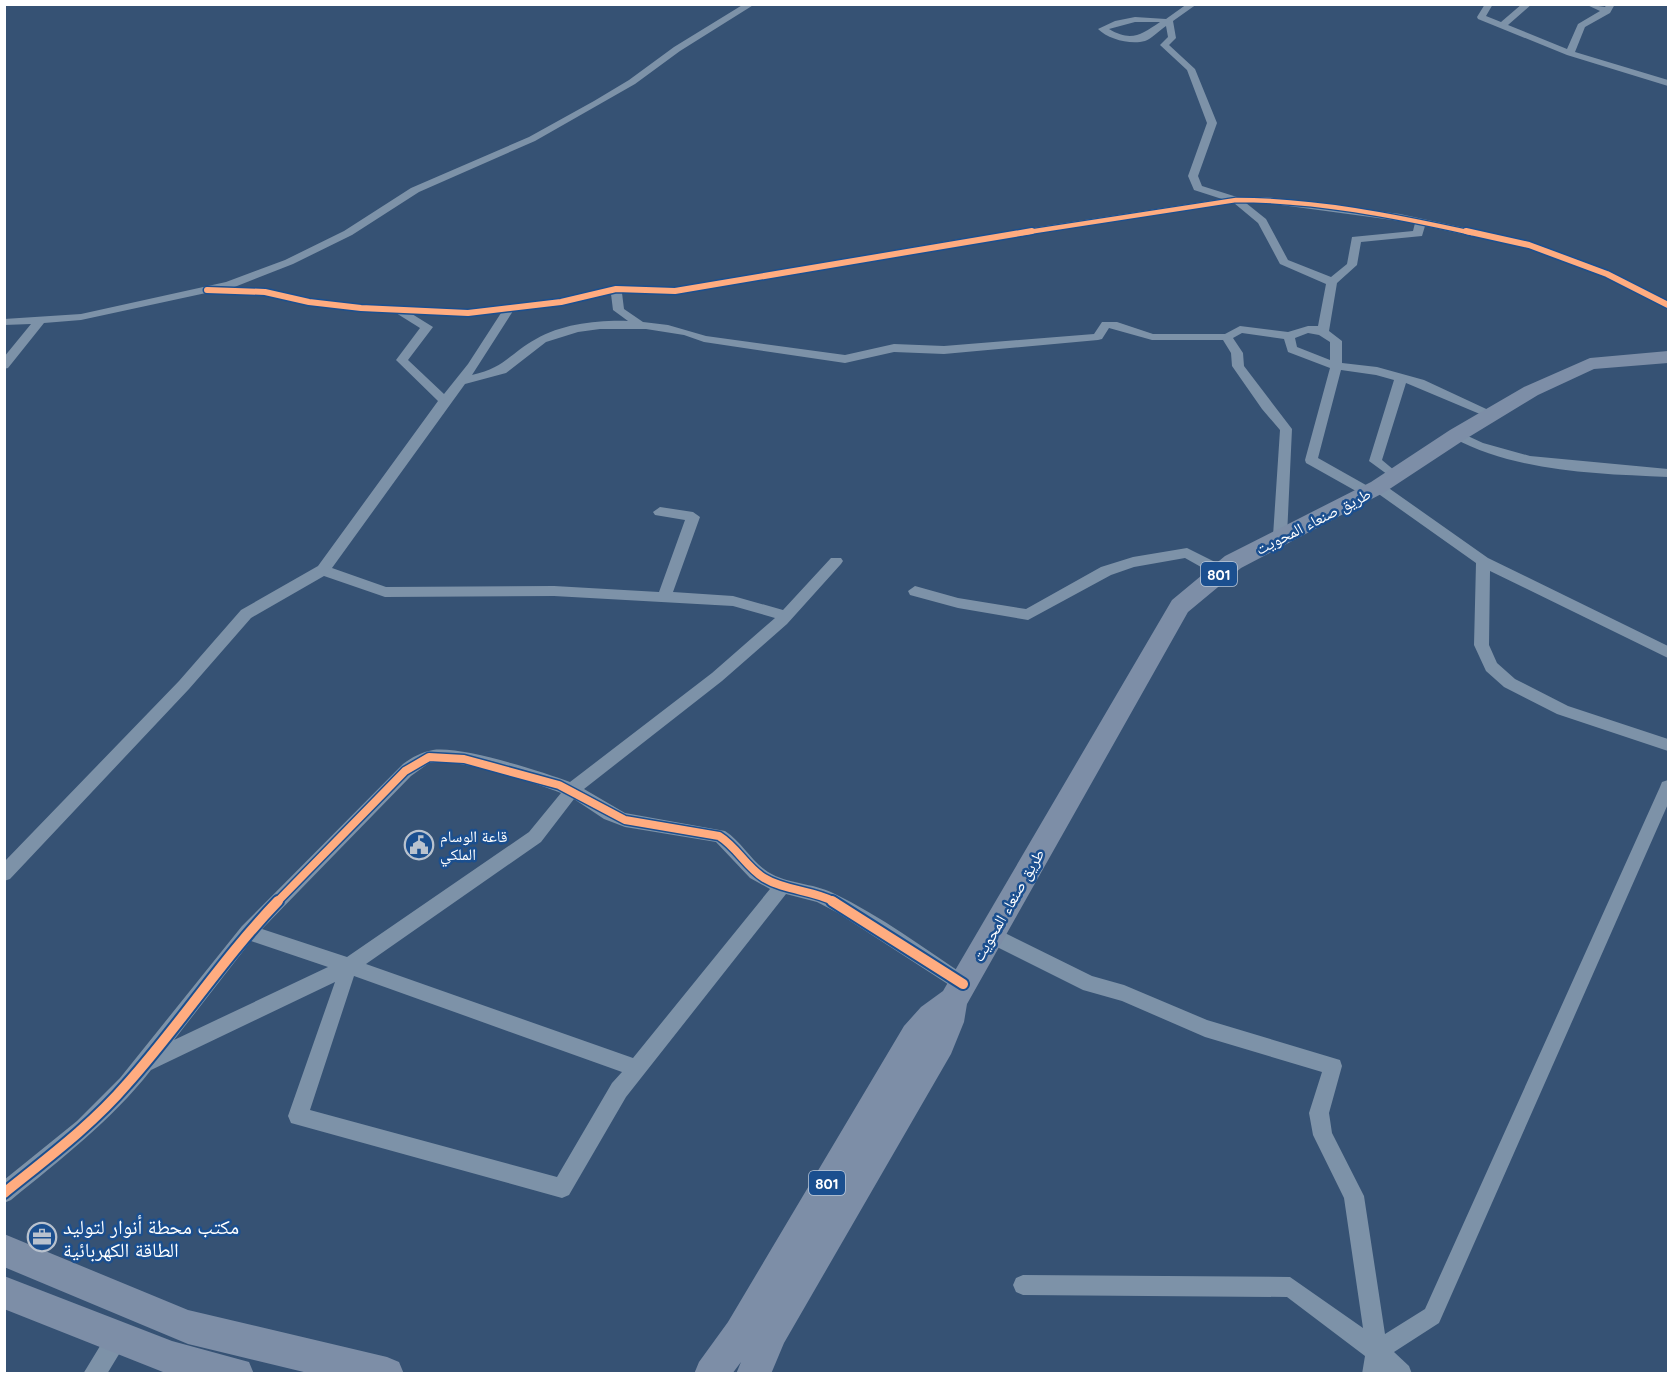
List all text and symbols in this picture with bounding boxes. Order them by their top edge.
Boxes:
street label: طريق صنعاء المحويت [1252,483,1375,560]
road number: 801 [1201,562,1237,586]
place label: قاعة الوسام الملكي [440,826,508,867]
public building icon: قاعة الوسام الملكي [403,829,435,861]
street label: طريق صنعاء المحويت [968,845,1049,965]
road number: 801 [809,1171,845,1195]
place label: مكتب محطة أنوار لتوليد الطاقة الكهربائية [63,1214,239,1262]
office icon: مكتب محطة أنوار لتوليد الطاقة الكهربائية [26,1221,58,1253]

